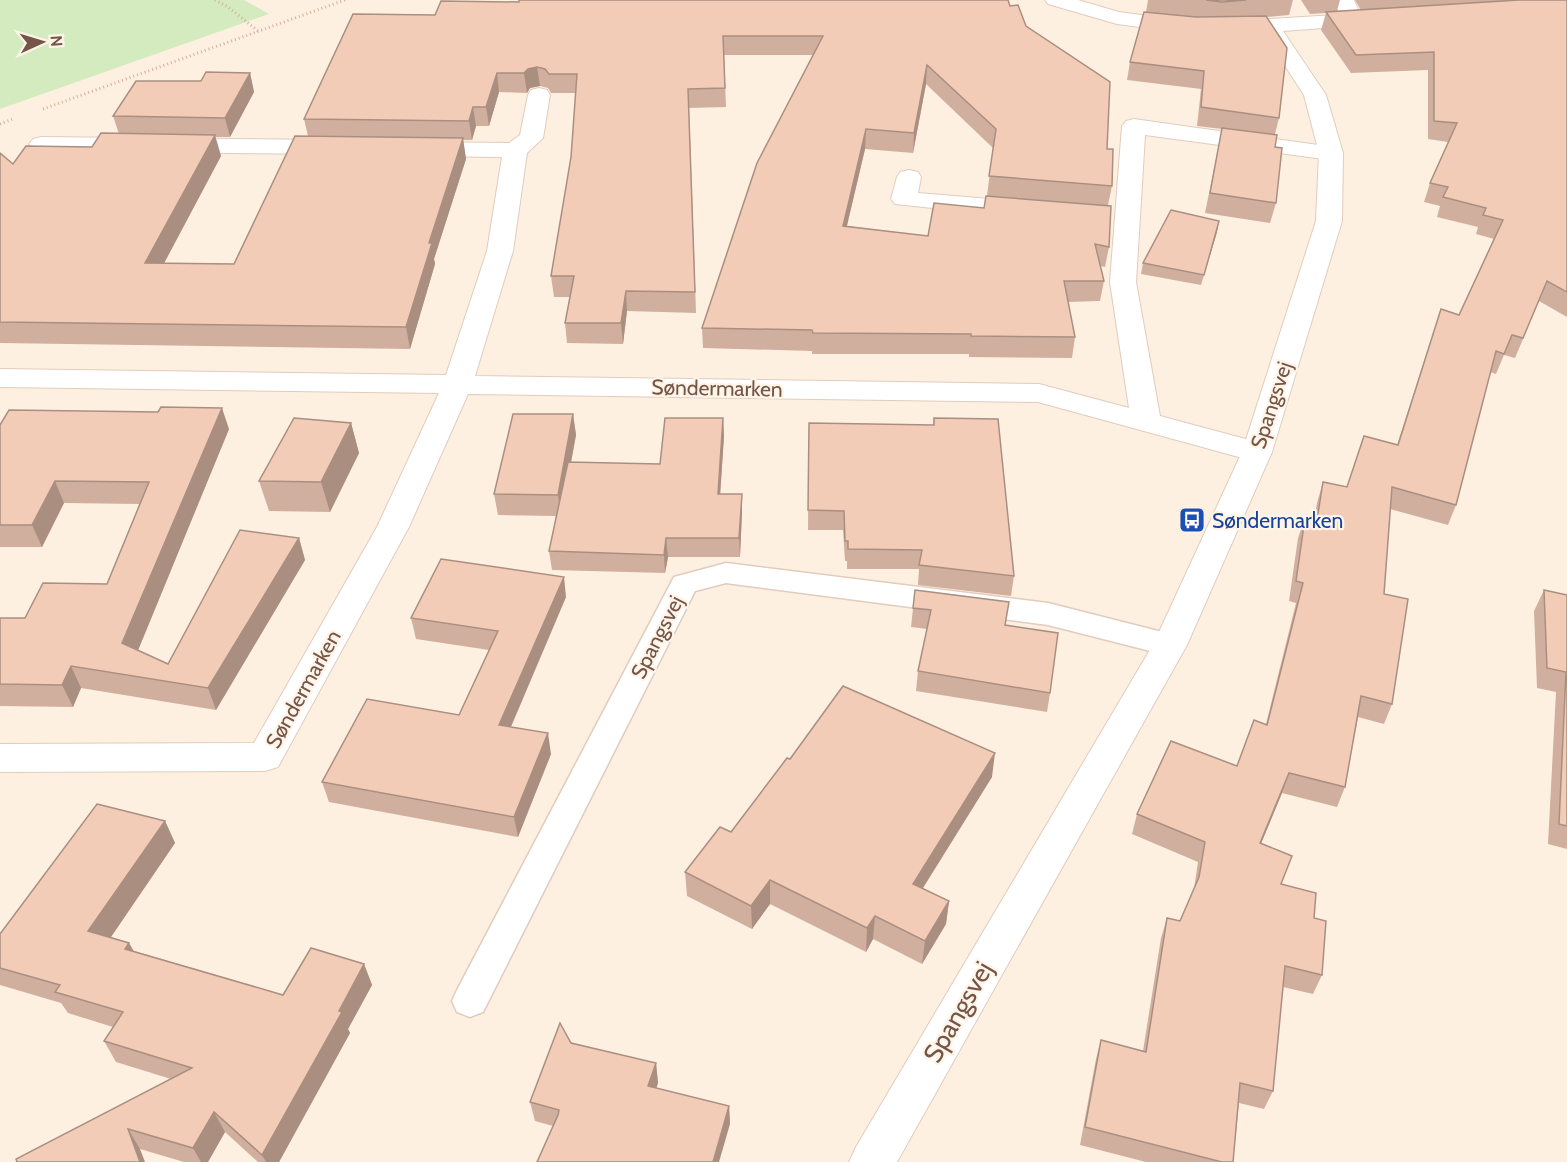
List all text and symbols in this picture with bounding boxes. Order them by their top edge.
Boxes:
north arrow [12,12,72,72]
text: N [47,35,66,47]
street label: Spangsvej [1245,358,1298,452]
street label: Søndermarken [651,374,783,402]
bus stop icon: Søndermarken [1177,505,1207,535]
place label: Søndermarken [1212,508,1343,533]
street label: Spangsvej [625,591,689,683]
street label: Søndermarken [260,626,346,752]
street label: Spangsvej [916,956,1000,1068]

